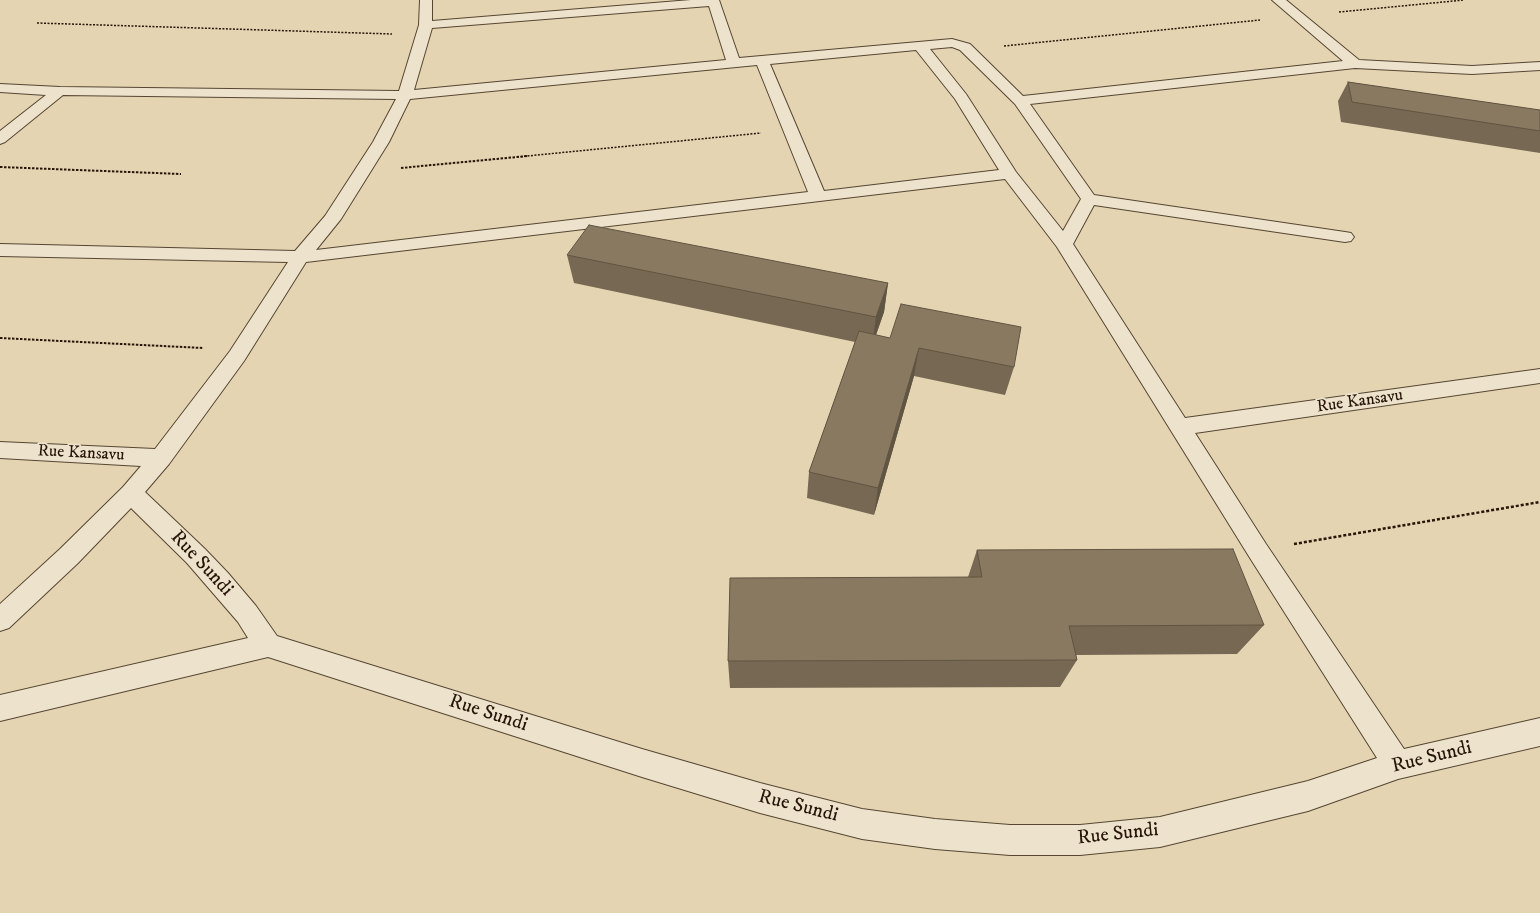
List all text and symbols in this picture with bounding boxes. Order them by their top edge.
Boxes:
street label: Rue Kansavu [1316,386,1404,418]
street label: Rue Kansavu [37,442,125,466]
street label: Rue Sundi [165,526,237,602]
street label: Rue Sundi [446,690,530,738]
street label: Rue Sundi [1390,737,1474,779]
street label: Rue Sundi [756,786,840,828]
street label: Rue Sundi [1076,819,1160,851]

